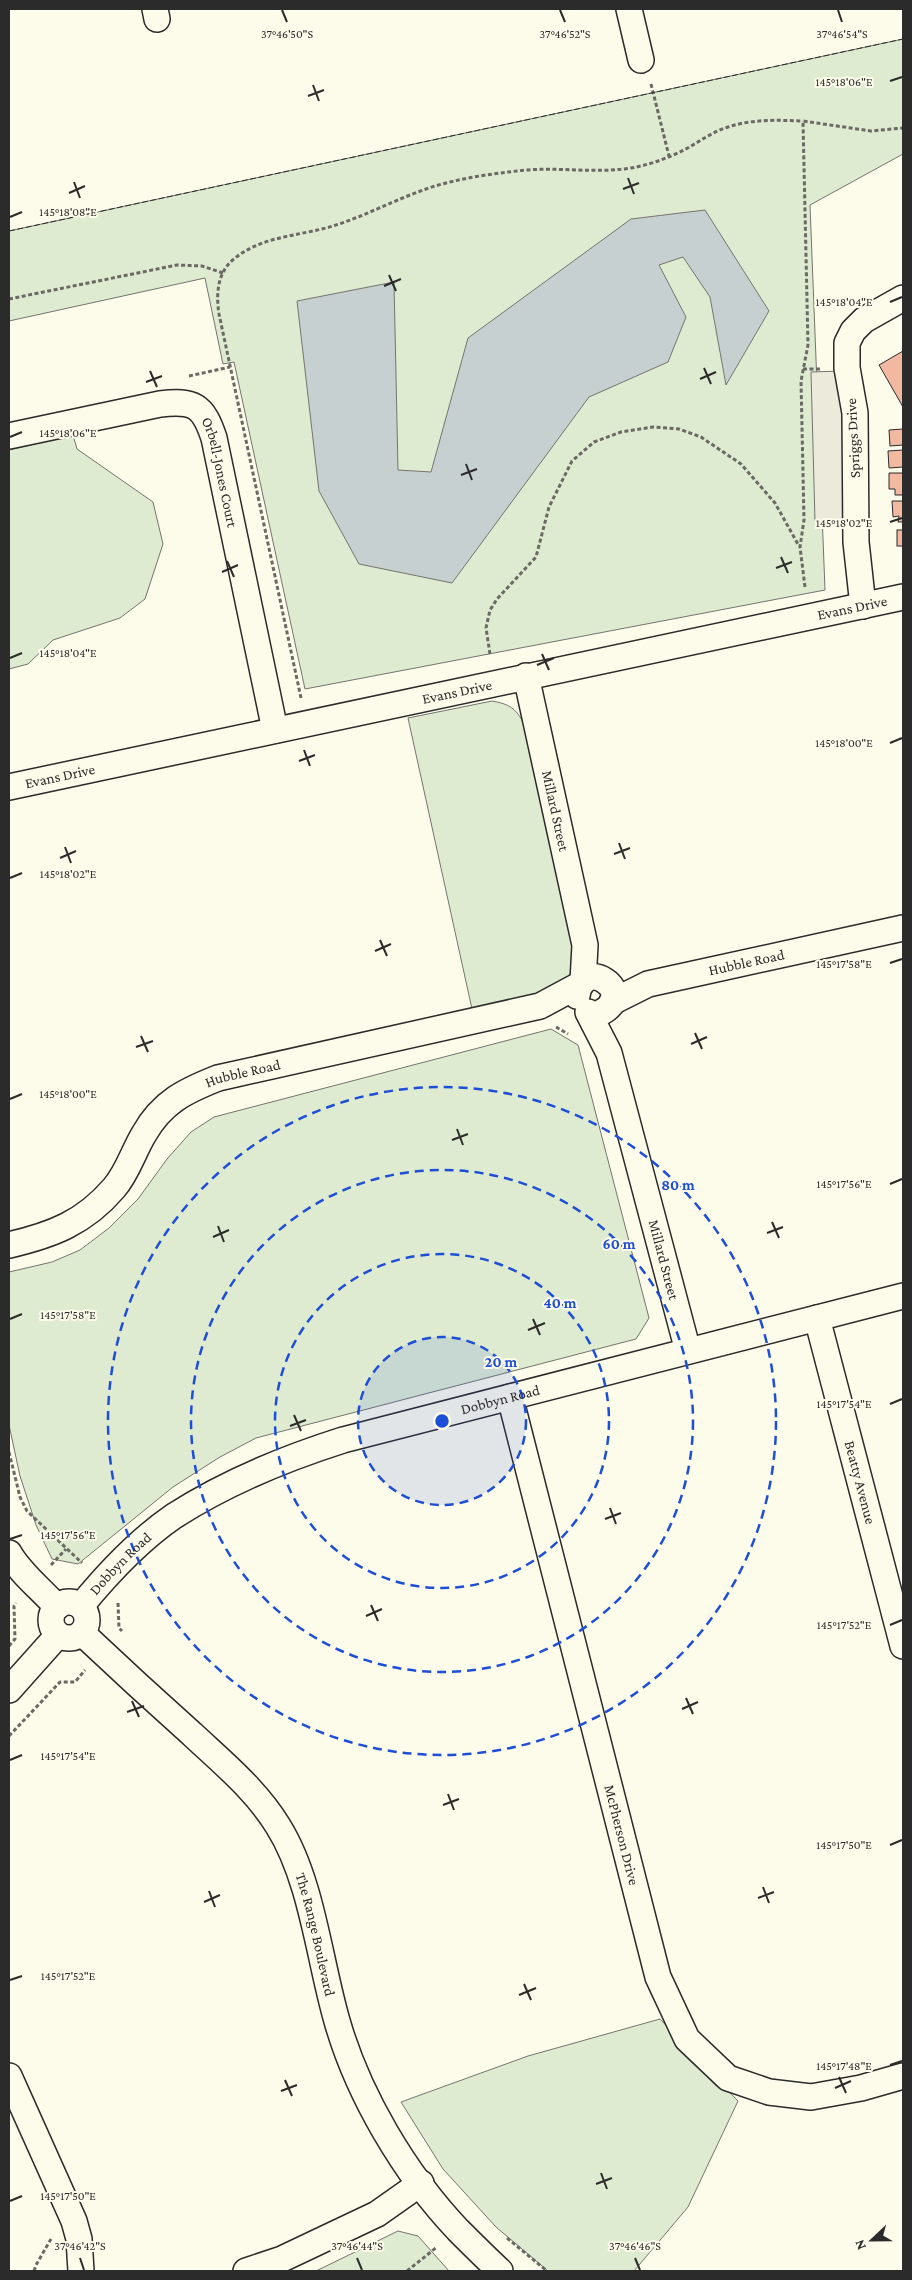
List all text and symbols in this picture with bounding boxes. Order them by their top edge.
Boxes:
text: 37°46'50"S [261,27,314,41]
text: 37°46'52"S [540,27,591,41]
text: 37°46'54"S [816,27,868,41]
text: 145°18'06"E [815,75,873,89]
text: 145°18'08"E [39,205,97,219]
text: 145°18'04"E [816,295,873,309]
street label: Spriggs Drive [843,397,864,478]
street label: Orbell-Jones Court [198,414,241,530]
text: 145°18'06"E [39,426,97,440]
text: 145°18'02"E [816,516,873,530]
street label: Evans Drive [816,593,889,623]
text: 145°18'04"E [40,646,97,660]
street label: Evans Drive [421,676,494,707]
text: 145°18'00"E [815,736,873,750]
street label: Evans Drive [23,761,97,791]
street label: Millard Street [539,769,572,854]
text: 145°18'02"E [40,867,97,881]
street label: Hubble Road [707,946,786,978]
text: 145°17'58"E [816,957,872,971]
street label: Hubble Road [202,1056,282,1090]
text: 145°18'00"E [39,1087,97,1101]
text: 80 m [661,1177,695,1193]
text: 145°17'56"E [816,1177,872,1191]
street label: Millard Street [646,1218,682,1303]
text: 60 m [603,1236,636,1252]
text: 40 m [544,1295,577,1311]
text: 145°17'58"E [40,1308,96,1322]
text: 20 m [485,1354,517,1370]
street label: Dobbyn Road [459,1382,542,1417]
text: 145°17'54"E [817,1397,872,1411]
centre of rings [433,1412,451,1430]
street label: Beatty Avenue [842,1439,879,1526]
text: 145°17'56"E [40,1528,96,1542]
street label: Dobbyn Road [86,1529,154,1598]
text: 145°17'52"E [817,1618,872,1632]
text: 145°17'54"E [41,1749,96,1763]
street label: McPherson Drive [601,1783,642,1887]
text: 145°17'50"E [816,1838,872,1852]
street label: The Range Boulevard [292,1871,338,1998]
text: 145°17'52"E [41,1969,96,1983]
text: 145°17'48"E [816,2059,872,2073]
text: 145°17'50"E [40,2189,96,2203]
north arrow [847,2215,897,2265]
text: N [851,2237,869,2252]
text: 37°46'42"S [54,2239,106,2253]
text: 37°46'44"S [331,2239,383,2253]
text: 37°46'46"S [609,2239,661,2253]

